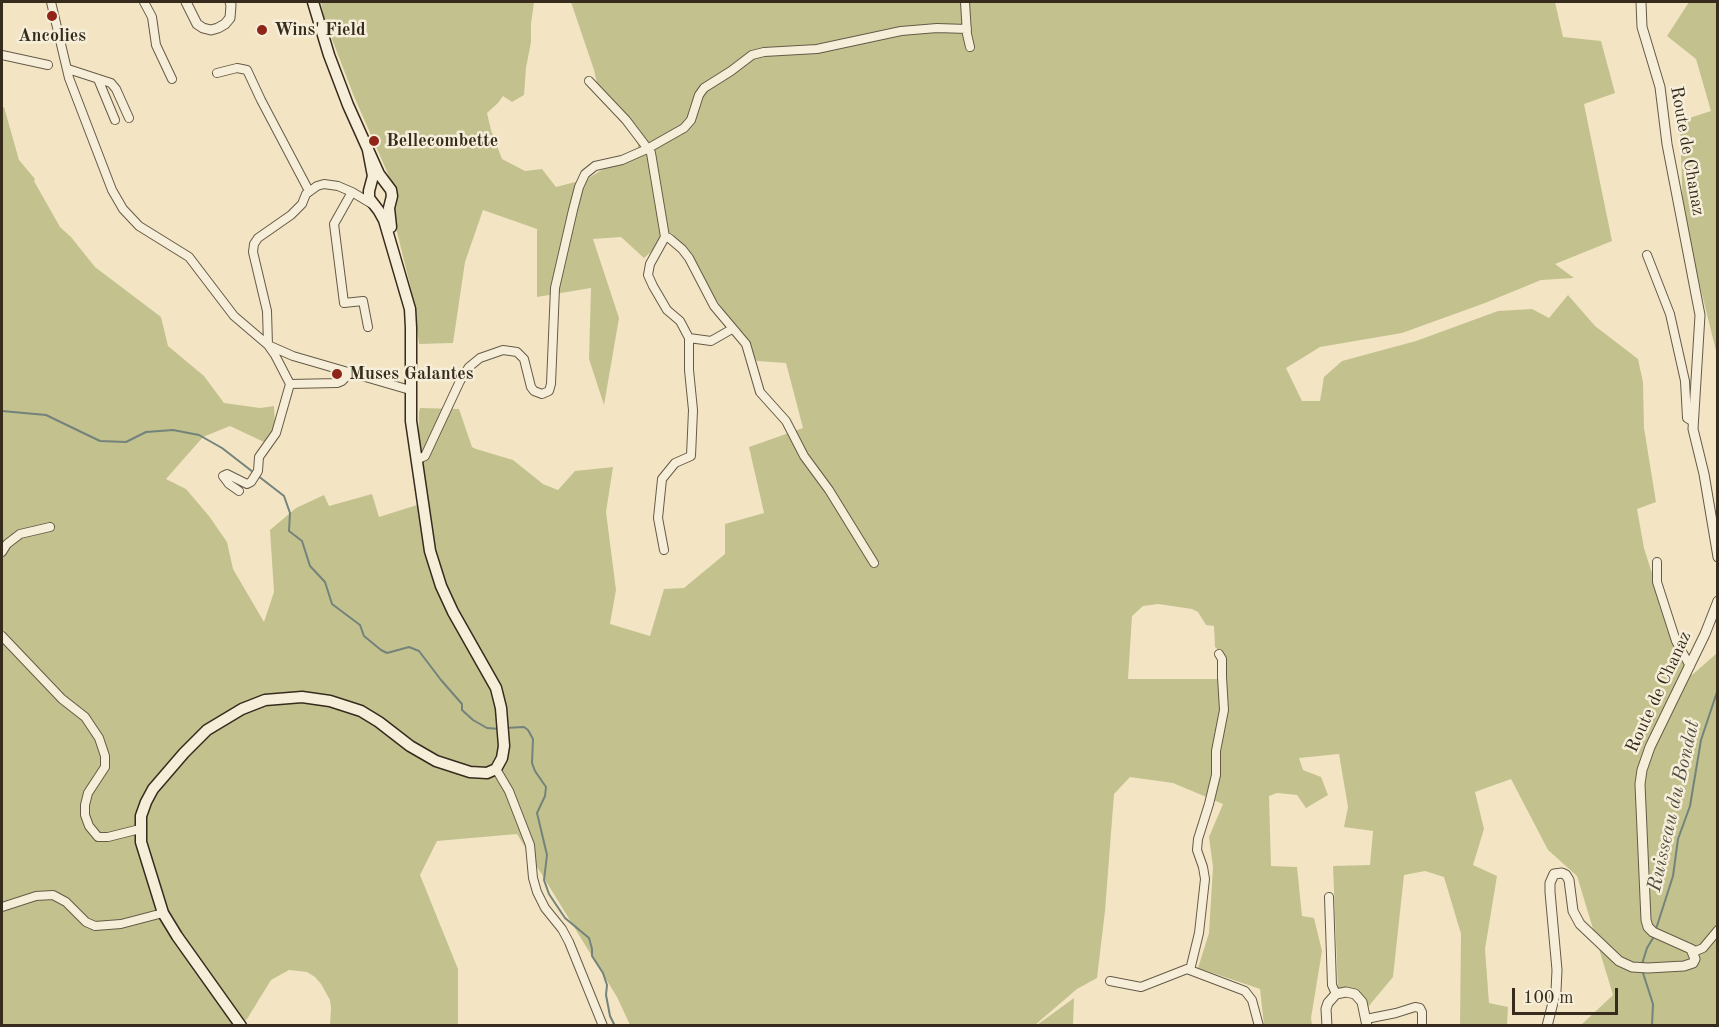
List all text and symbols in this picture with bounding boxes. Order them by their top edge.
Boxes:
marker: Ancolies [45,9,59,23]
place label: Wins' Field [274,19,366,41]
marker: Wins' Field [255,23,269,37]
place label: Ancolies [18,25,86,47]
street label: Route de Chanaz [1665,85,1709,217]
place label: Bellecombette [386,130,498,152]
marker: Bellecombette [367,134,381,148]
place label: Muses Galantes [349,363,474,385]
marker: Muses Galantes [330,367,344,381]
street label: Route de Chanaz [1622,628,1696,756]
water label: Ruisseau du Bondat [1643,718,1705,894]
scale bar [1515,976,1622,1014]
text: 100 m [1523,989,1574,1007]

